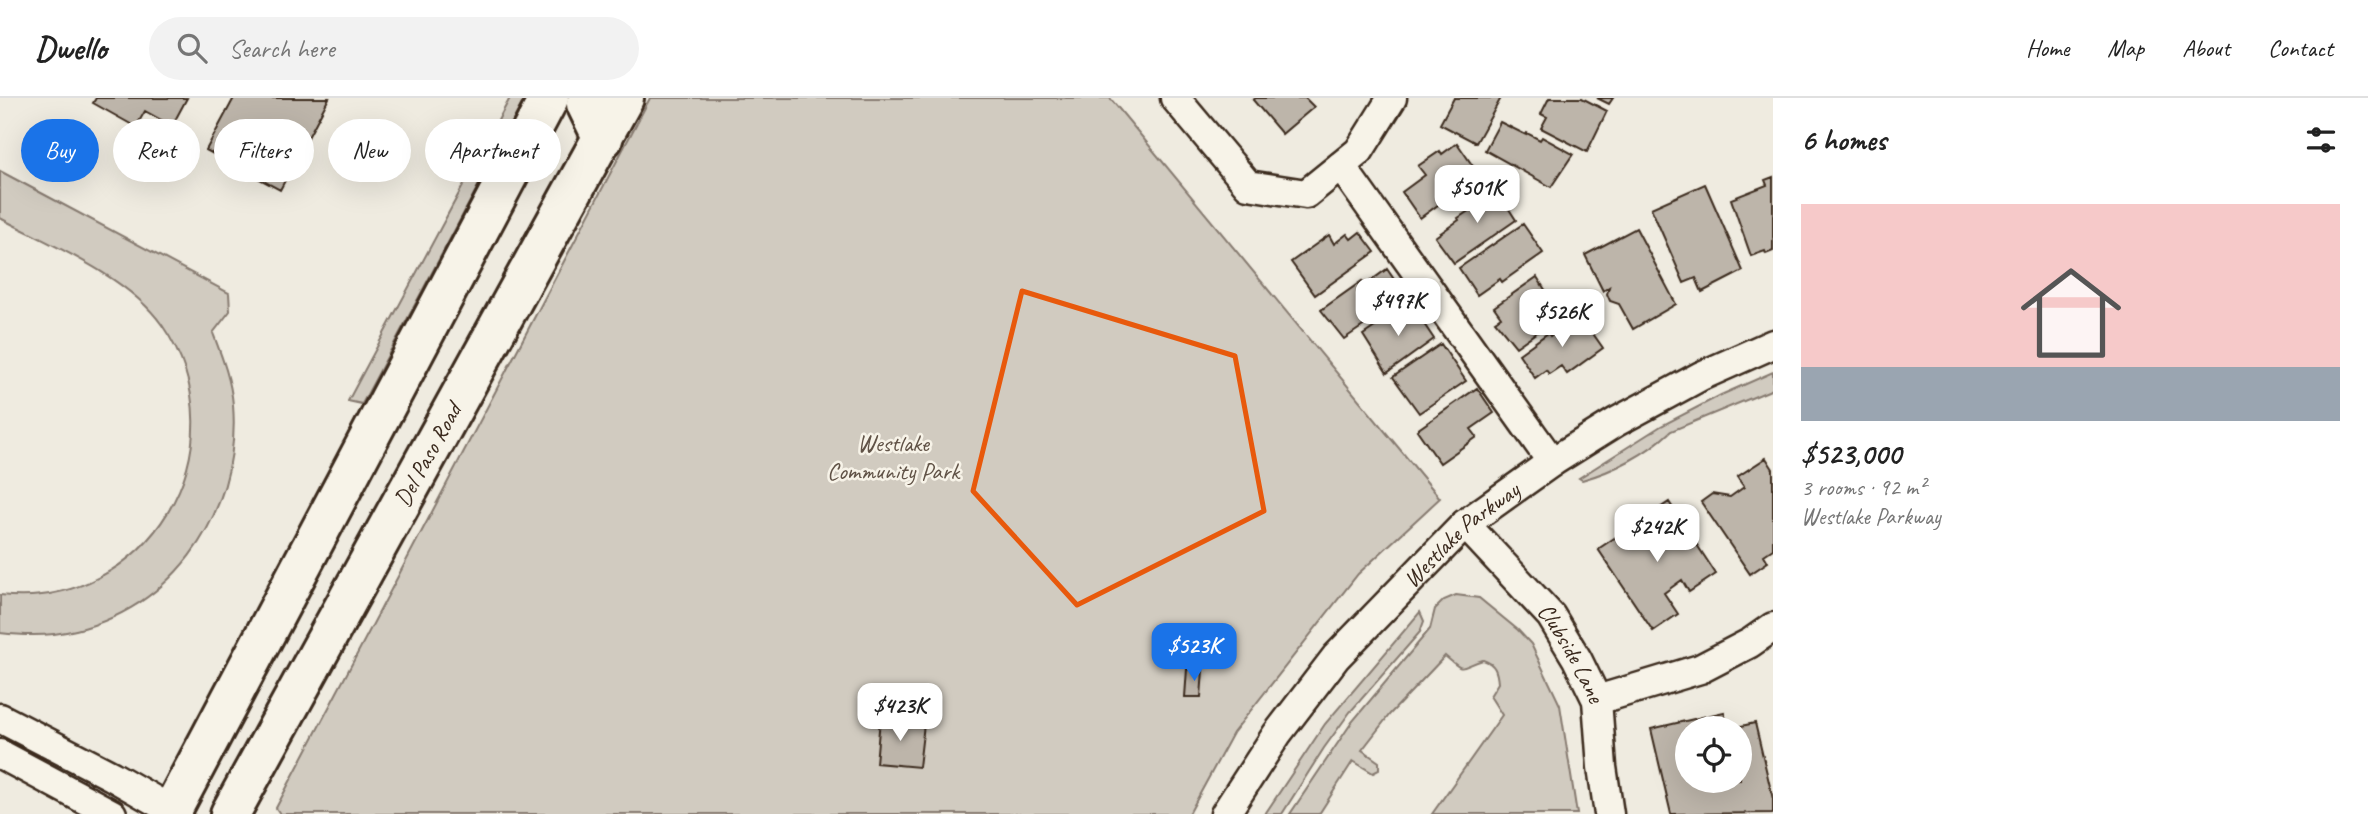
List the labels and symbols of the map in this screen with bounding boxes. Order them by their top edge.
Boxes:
pin: $501K [1428,166,1526,225]
pin: $497K [1349,278,1447,338]
pin: $526K [1513,289,1611,349]
street label: Del Paso Road [387,395,470,512]
park label: Westlake Community Park [827,428,961,486]
street label: Westlake Parkway [1397,474,1527,594]
pin: $242K [1608,504,1706,564]
street label: Clubside Lane [1531,596,1612,710]
pin: $523K [1145,624,1243,683]
pin: $423K [851,684,949,743]

